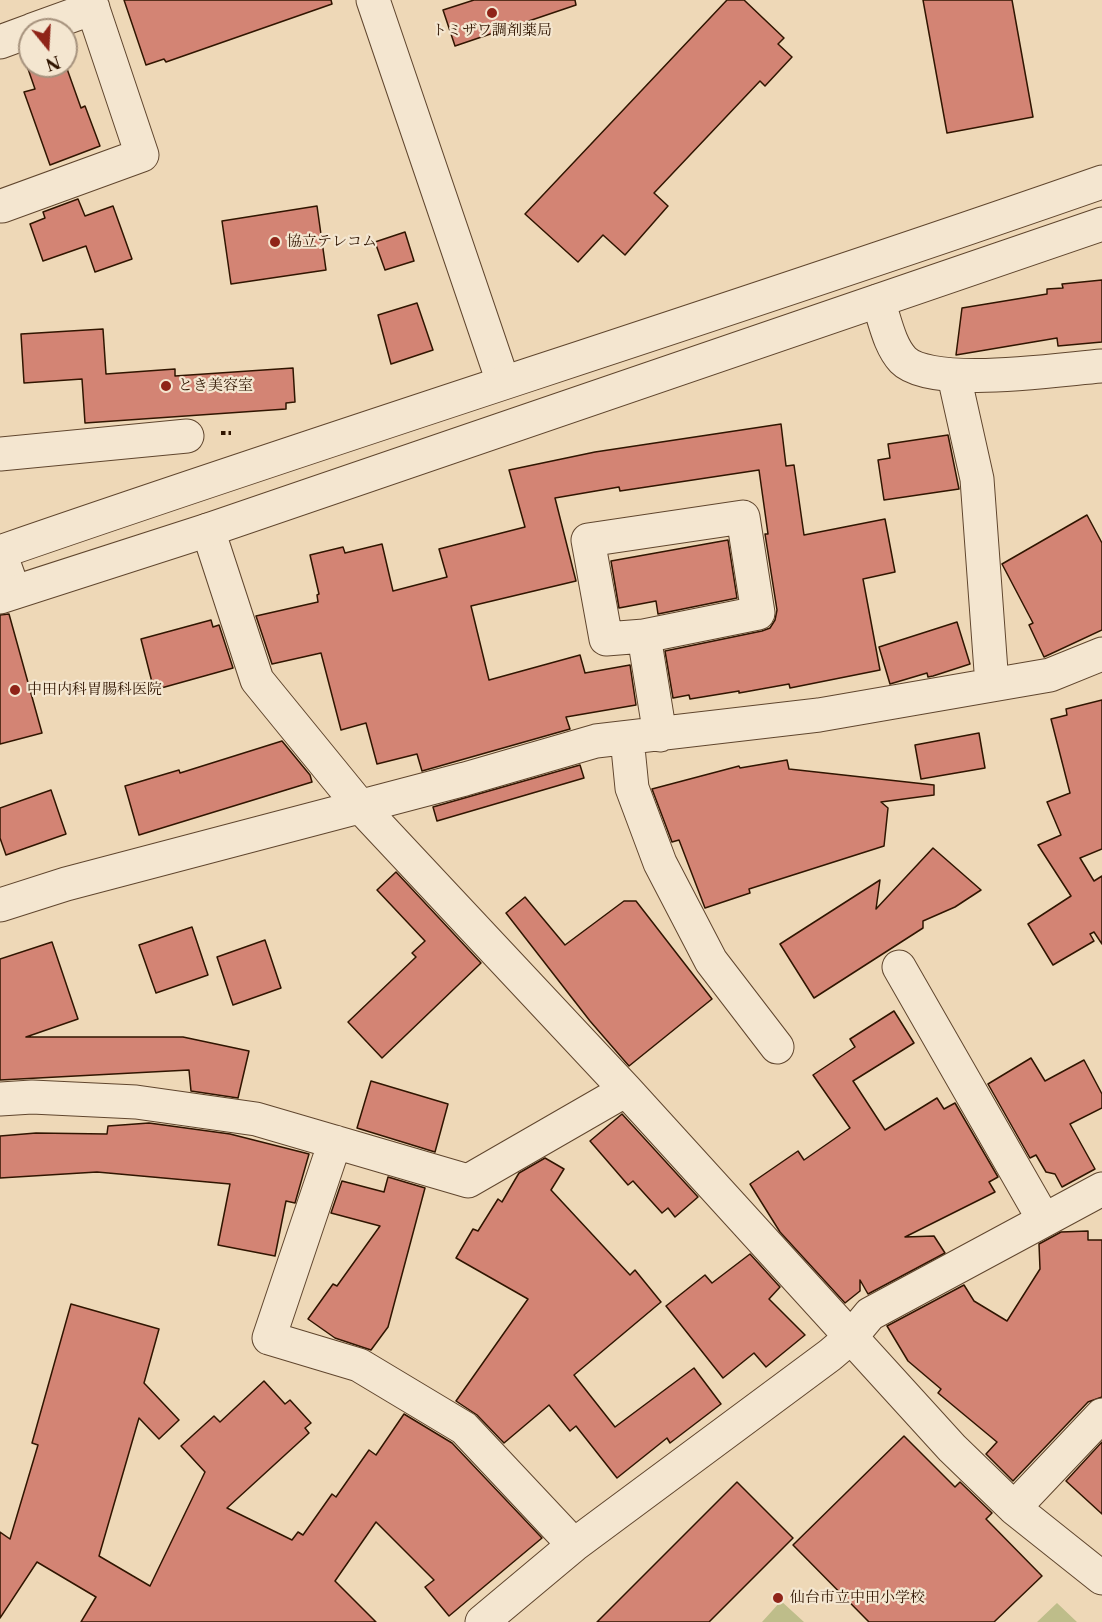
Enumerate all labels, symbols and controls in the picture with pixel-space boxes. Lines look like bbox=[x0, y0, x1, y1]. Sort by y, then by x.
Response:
marker: トミザワ調剤薬局 bbox=[485, 6, 499, 20]
north arrow bbox=[18, 18, 78, 78]
place label: トミザワ調剤薬局 bbox=[432, 22, 552, 40]
text: N bbox=[43, 52, 63, 75]
place label: 協立テレコム bbox=[287, 233, 377, 251]
marker: 協立テレコム bbox=[268, 235, 282, 249]
place label: とき美容室 bbox=[178, 377, 253, 395]
marker: とき美容室 bbox=[159, 379, 173, 393]
place label: 中田内科胃腸科医院 bbox=[27, 681, 162, 699]
marker: 中田内科胃腸科医院 bbox=[8, 683, 22, 697]
place label: 仙台市立中田小学校 bbox=[790, 1589, 925, 1607]
marker: 仙台市立中田小学校 bbox=[771, 1591, 785, 1605]

